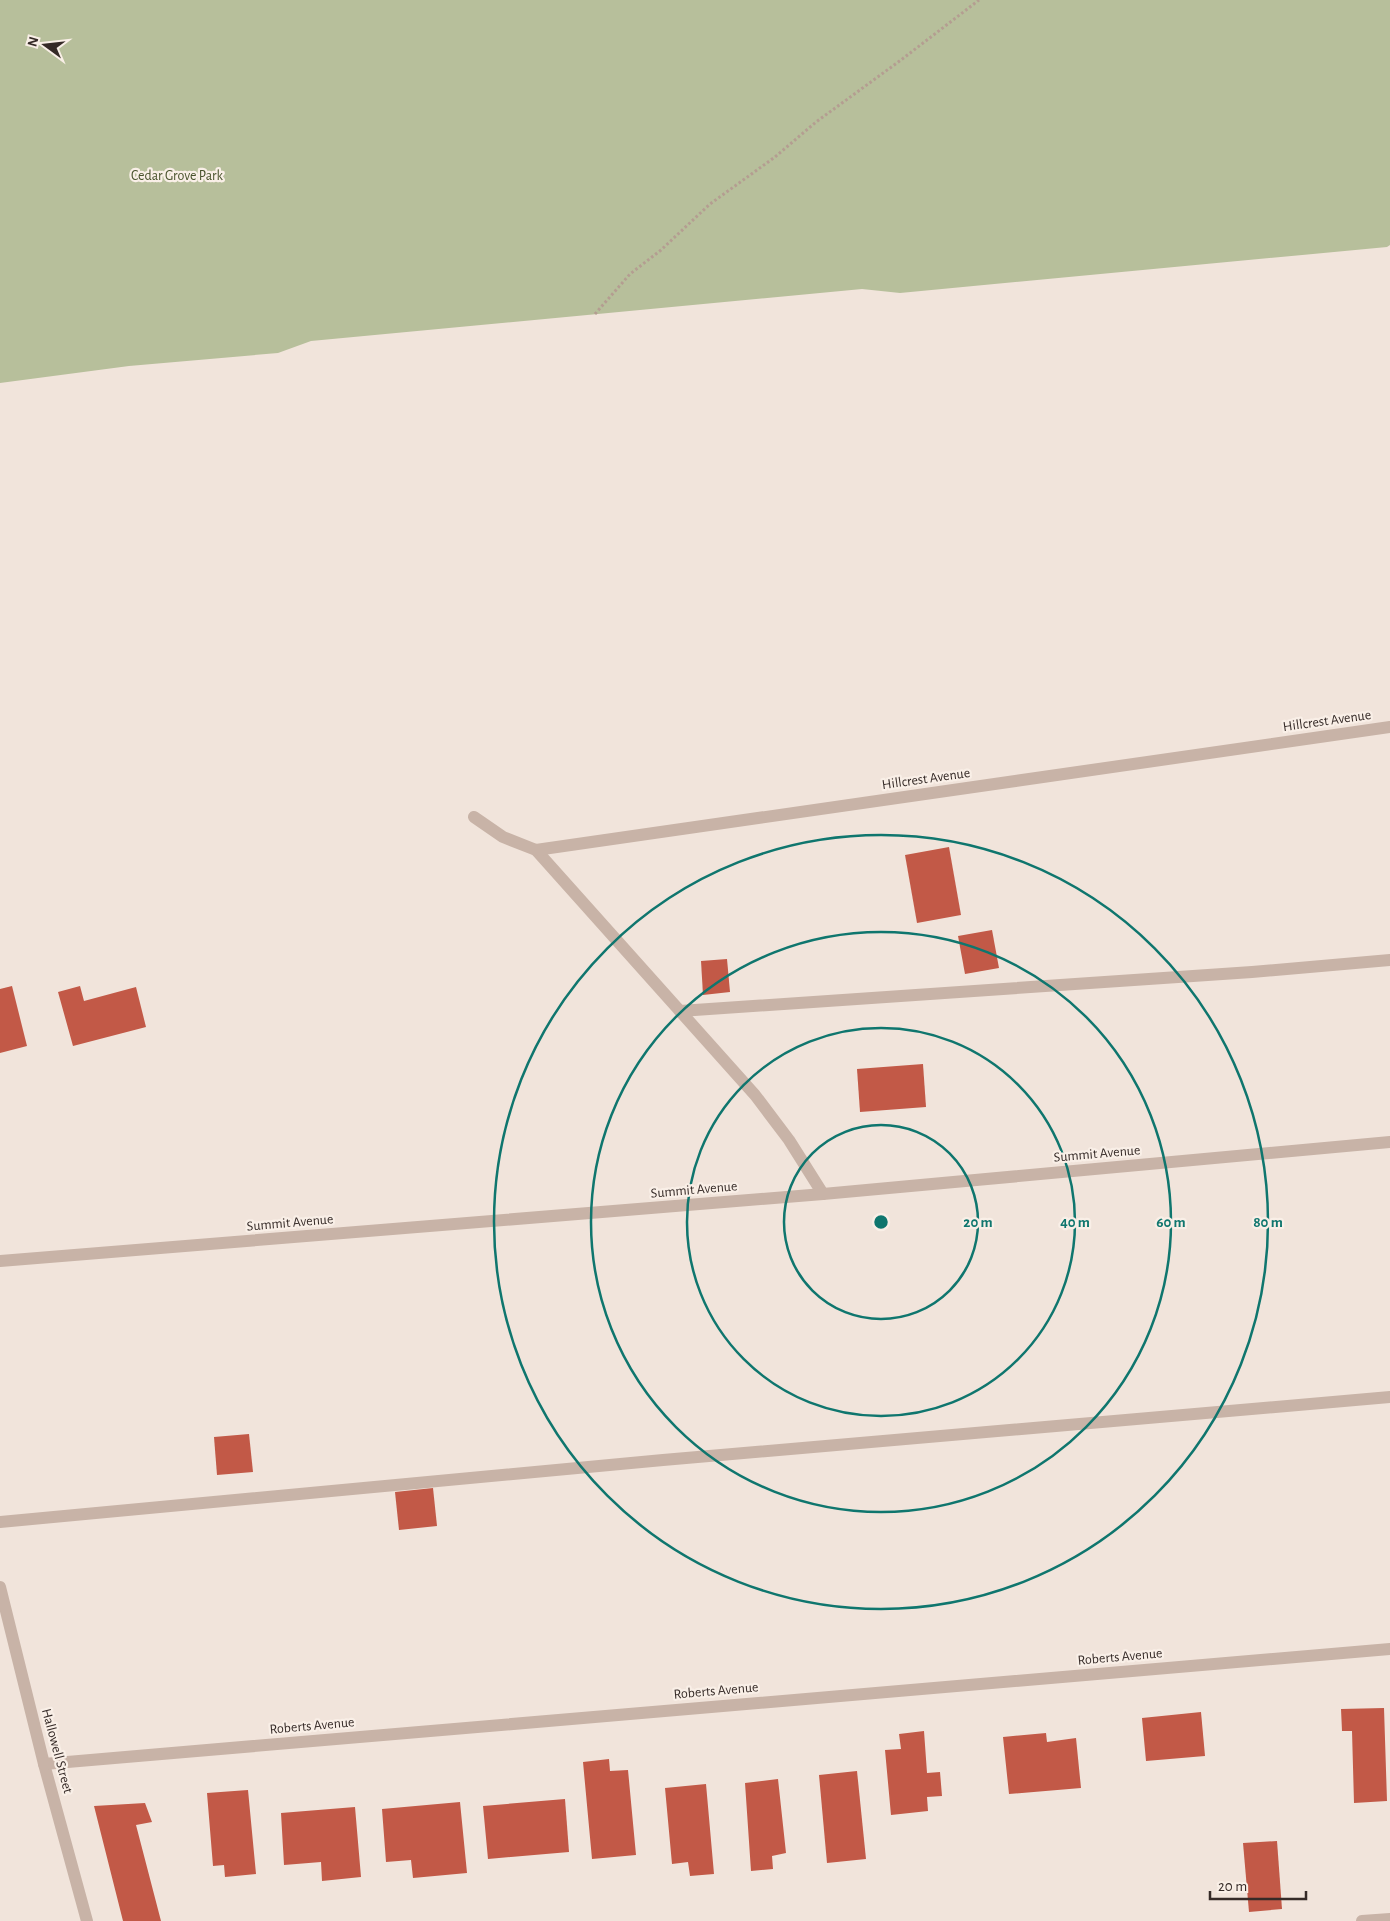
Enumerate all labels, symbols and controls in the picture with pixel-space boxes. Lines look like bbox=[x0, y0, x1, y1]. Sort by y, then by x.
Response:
north arrow bbox=[20, 20, 70, 70]
text: N bbox=[25, 35, 41, 48]
park label: Cedar Grove Park bbox=[131, 169, 224, 183]
street label: Hillcrest Avenue bbox=[1282, 708, 1372, 734]
street label: Hillcrest Avenue bbox=[881, 766, 971, 792]
street label: Summit Avenue bbox=[1053, 1143, 1141, 1165]
street label: Summit Avenue bbox=[650, 1179, 738, 1201]
street label: Summit Avenue bbox=[246, 1212, 334, 1234]
centre of rings bbox=[872, 1213, 890, 1231]
text: 20 m bbox=[963, 1215, 993, 1230]
text: 40 m bbox=[1060, 1215, 1090, 1230]
text: 60 m bbox=[1156, 1215, 1186, 1230]
text: 80 m bbox=[1253, 1215, 1283, 1230]
street label: Roberts Avenue bbox=[1077, 1646, 1163, 1668]
street label: Roberts Avenue bbox=[673, 1680, 759, 1702]
street label: Hallowell Street bbox=[39, 1707, 75, 1795]
street label: Roberts Avenue bbox=[269, 1715, 355, 1737]
scale bar bbox=[1210, 1868, 1306, 1900]
text: 20 m bbox=[1218, 1879, 1247, 1894]

